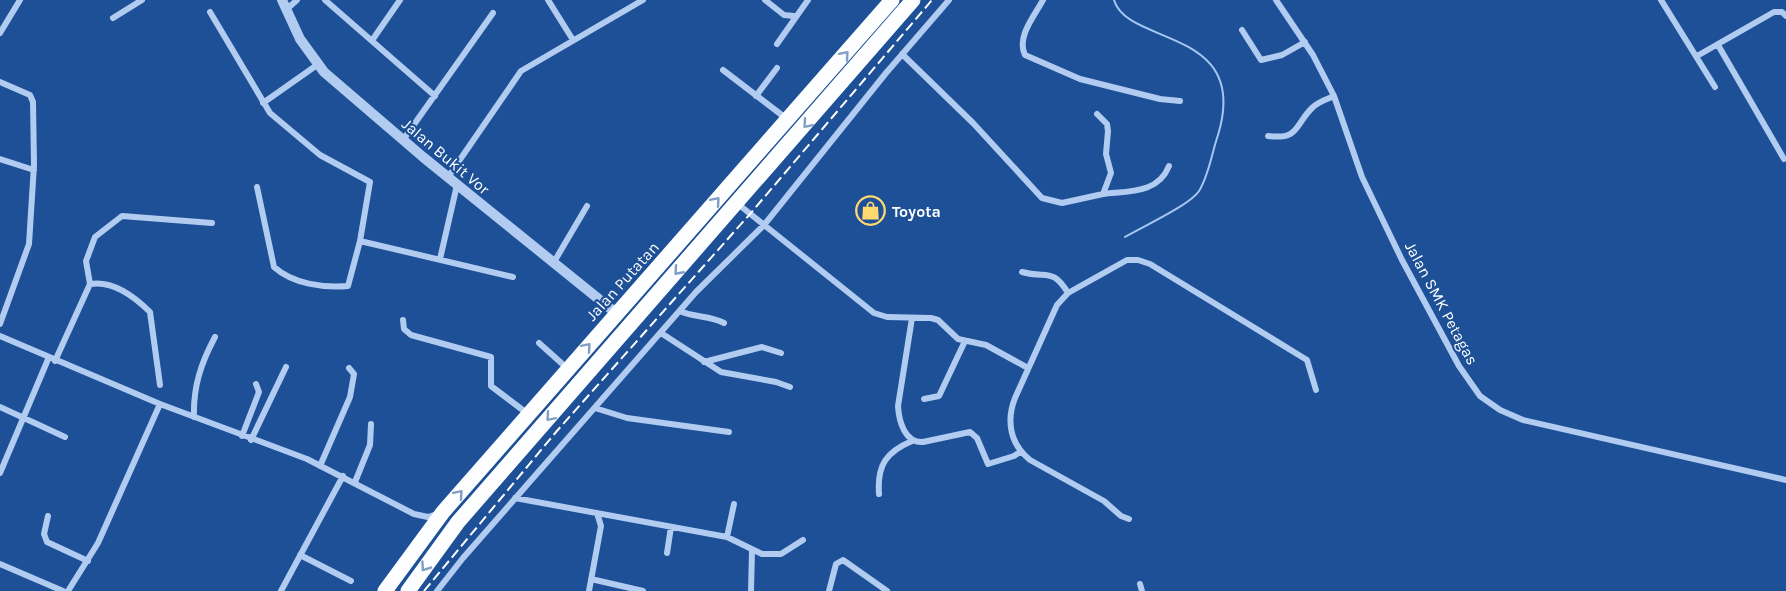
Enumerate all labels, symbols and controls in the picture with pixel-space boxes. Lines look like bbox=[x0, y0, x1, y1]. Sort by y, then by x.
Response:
one-way arrow bbox=[837, 51, 848, 62]
street label: Jalan Bukit Vor bbox=[398, 114, 493, 199]
one-way arrow bbox=[803, 117, 814, 128]
shop icon: Toyota bbox=[855, 195, 887, 227]
one-way arrow bbox=[709, 198, 720, 208]
place label: Toyota bbox=[892, 202, 941, 221]
street label: Jalan Putatan bbox=[582, 238, 663, 325]
street label: Jalan SMK Petagas bbox=[1401, 238, 1482, 368]
one-way arrow bbox=[674, 264, 685, 275]
one-way arrow bbox=[580, 343, 591, 354]
one-way arrow bbox=[546, 410, 557, 421]
one-way arrow bbox=[452, 490, 463, 501]
one-way arrow bbox=[421, 560, 432, 571]

